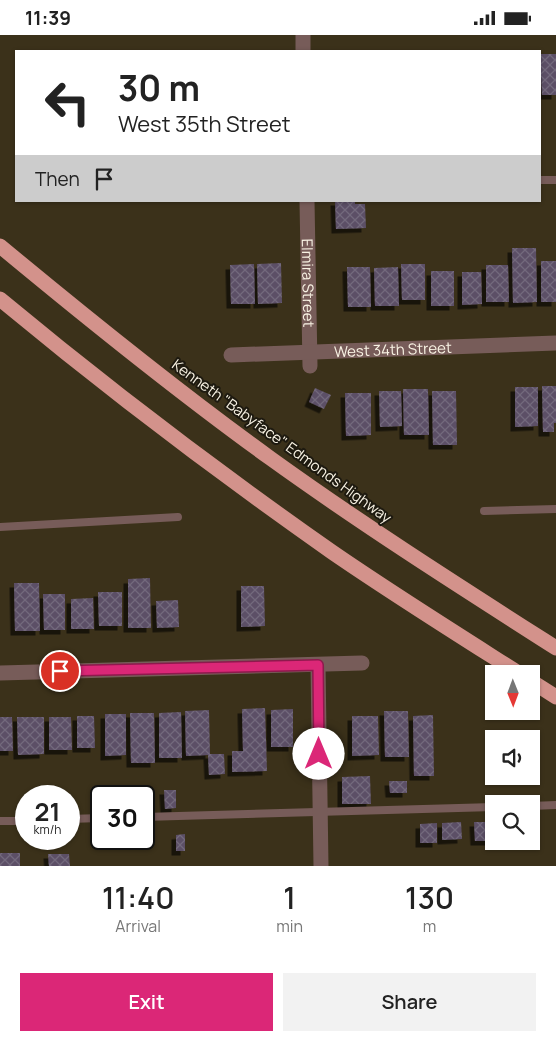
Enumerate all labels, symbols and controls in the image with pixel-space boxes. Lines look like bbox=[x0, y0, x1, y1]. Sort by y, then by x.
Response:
text: 11:39 bbox=[25, 5, 71, 31]
text: 30 m bbox=[118, 64, 200, 112]
icon: left bbox=[35, 70, 100, 135]
text: West 35th Street bbox=[118, 109, 291, 139]
icon: arrive bbox=[90, 165, 118, 193]
text: Then bbox=[35, 166, 80, 192]
street label: Elmira Street bbox=[297, 238, 320, 328]
street label: West 34th Street bbox=[334, 336, 452, 362]
street label: Kenneth "Babyface" Edmonds Highway bbox=[168, 354, 396, 528]
pin bbox=[39, 650, 81, 692]
icon: arrive bbox=[46, 657, 74, 685]
north arrow bbox=[485, 665, 540, 720]
map controls bbox=[485, 665, 540, 850]
position arrow bbox=[292, 727, 344, 779]
button: sound bbox=[485, 730, 540, 785]
speed limit sign: 30 bbox=[90, 785, 155, 850]
text: 21 bbox=[35, 794, 60, 829]
button: search bbox=[485, 795, 540, 850]
text: km/h bbox=[34, 821, 61, 838]
text: 11:40 bbox=[102, 877, 174, 918]
text: 1 bbox=[283, 877, 296, 918]
text: 130 bbox=[405, 877, 454, 918]
text: Arrival bbox=[115, 915, 161, 937]
text: min bbox=[276, 915, 303, 937]
text: m bbox=[423, 915, 436, 937]
button: Exit bbox=[20, 973, 273, 1031]
button: Share bbox=[283, 973, 536, 1031]

